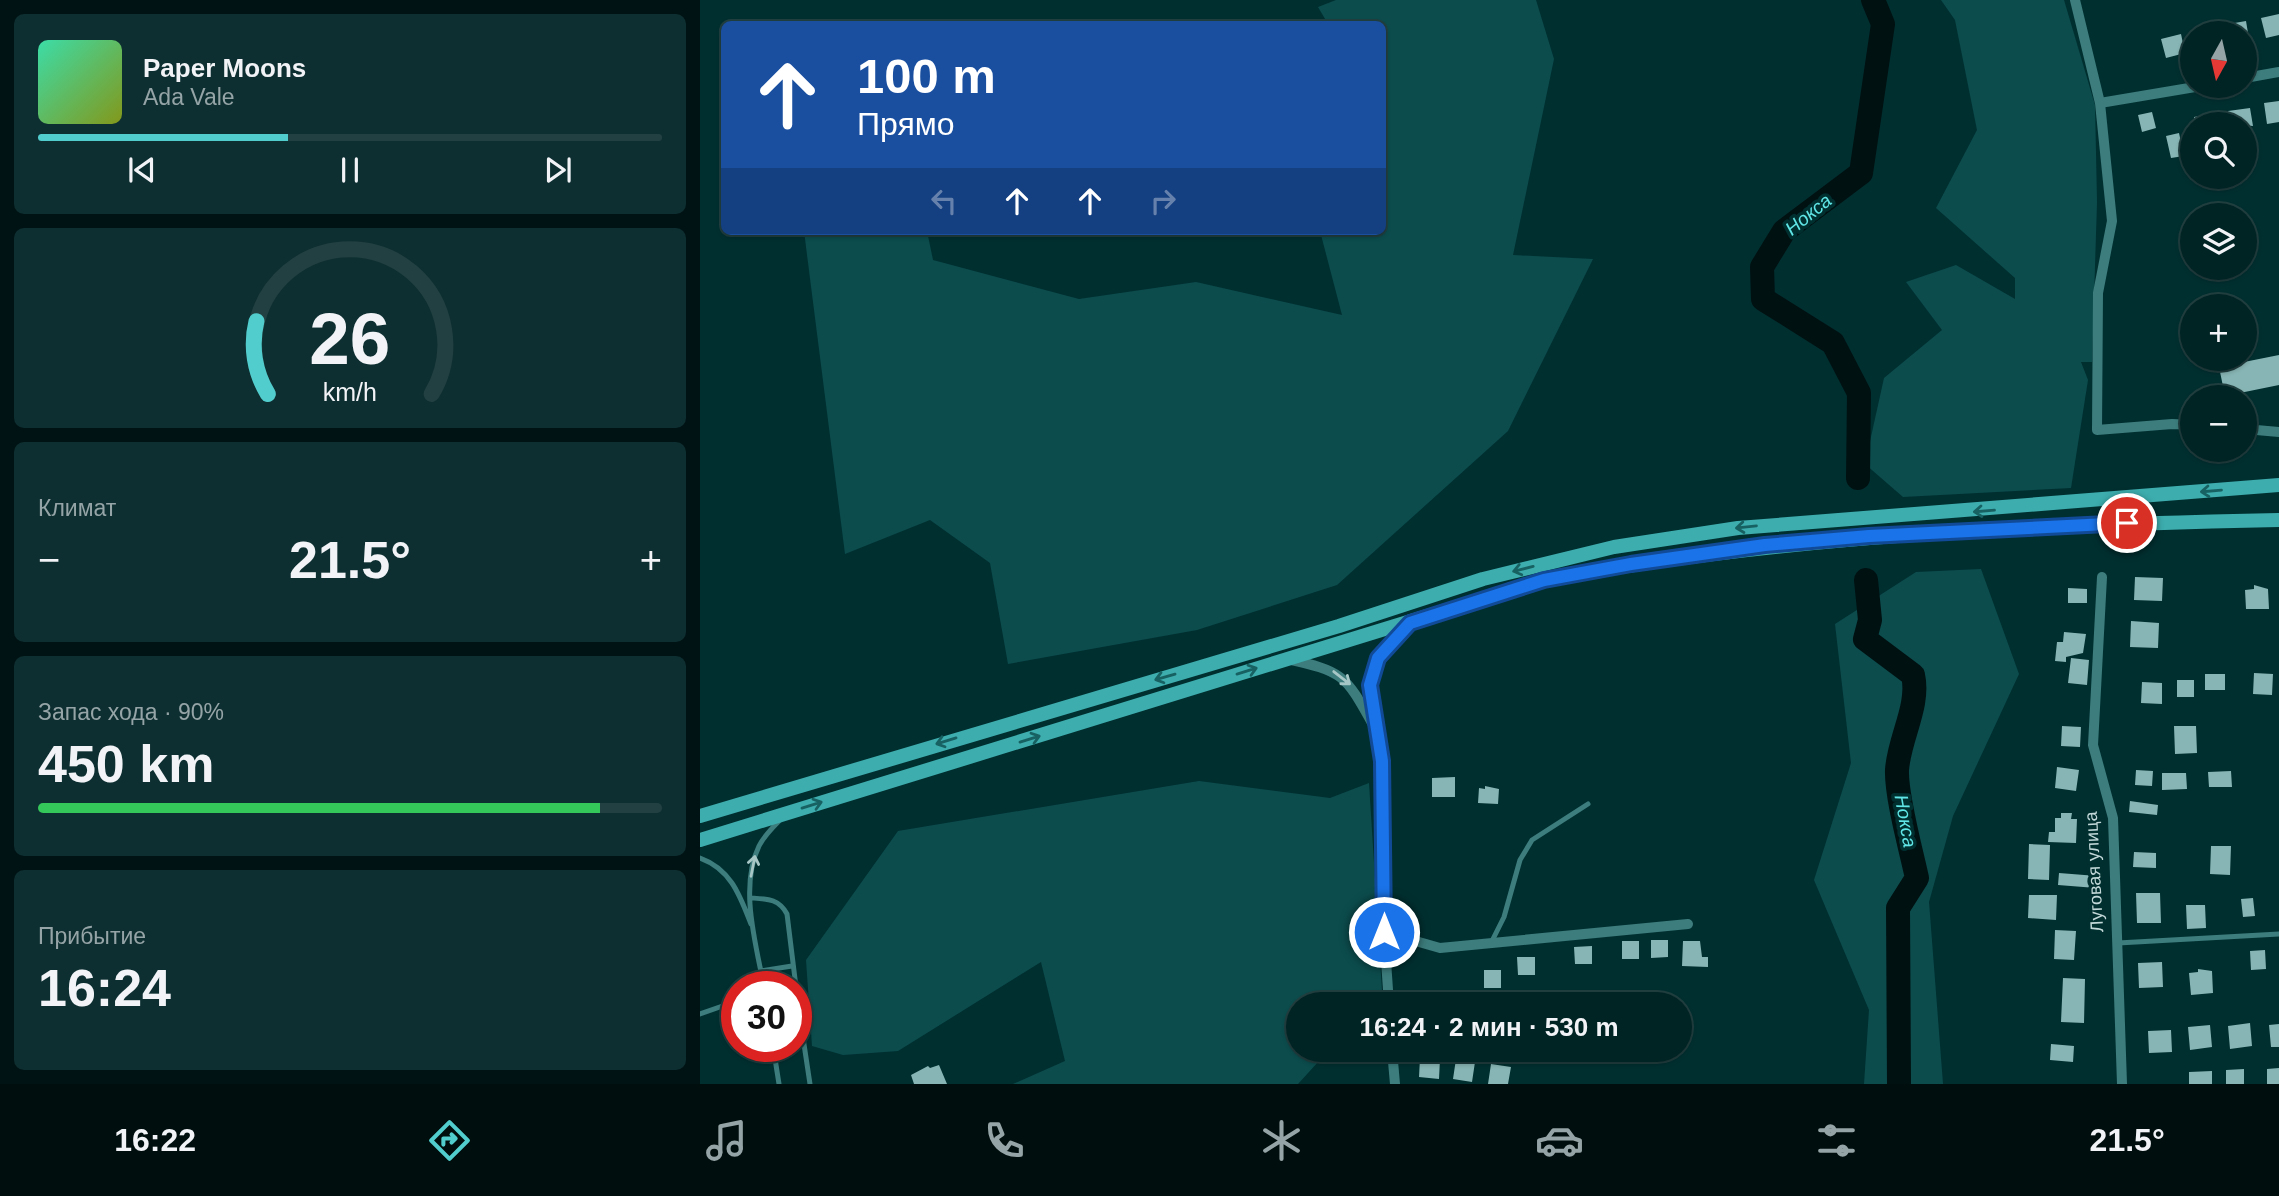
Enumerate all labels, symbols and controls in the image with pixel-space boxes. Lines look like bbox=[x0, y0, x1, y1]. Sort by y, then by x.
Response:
north arrow bbox=[2180, 21, 2258, 98]
map controls bbox=[2180, 21, 2257, 462]
icon: ahead bbox=[742, 49, 833, 140]
text: 100 m bbox=[857, 49, 996, 103]
text: Paper Moons bbox=[143, 53, 306, 83]
text: Ada Vale bbox=[143, 84, 235, 110]
text: Прямо bbox=[857, 106, 955, 142]
button: search bbox=[2180, 112, 2257, 189]
icon: previous bbox=[123, 151, 161, 189]
icon: pause bbox=[331, 151, 369, 189]
icon: next bbox=[539, 151, 577, 189]
icon: left bbox=[925, 182, 963, 220]
icon: ahead bbox=[998, 182, 1036, 220]
icon: ahead bbox=[1071, 182, 1109, 220]
icon: right bbox=[1144, 182, 1182, 220]
water label: Нокса bbox=[1781, 190, 1836, 239]
button: layers bbox=[2180, 203, 2257, 280]
button: + bbox=[2180, 294, 2257, 371]
text: 26 bbox=[310, 298, 390, 379]
text: km/h bbox=[323, 378, 377, 406]
button: − bbox=[2180, 385, 2257, 462]
one-way arrow bbox=[2200, 485, 2223, 498]
pin bbox=[2097, 493, 2157, 553]
text: Климат bbox=[38, 495, 116, 521]
icon: arrive bbox=[2108, 504, 2146, 542]
one-way arrow bbox=[1974, 505, 1996, 518]
one-way arrow bbox=[1736, 521, 1758, 534]
text: 21.5° bbox=[289, 531, 411, 589]
text: − bbox=[38, 539, 60, 581]
text: + bbox=[640, 539, 662, 581]
one-way arrow bbox=[1512, 563, 1535, 576]
one-way arrow bbox=[1235, 663, 1257, 676]
one-way arrow bbox=[1154, 671, 1176, 684]
one-way arrow bbox=[1332, 671, 1350, 686]
text: Запас хода · 90% bbox=[38, 699, 224, 725]
one-way arrow bbox=[1018, 731, 1040, 744]
text: 450 km bbox=[38, 735, 214, 793]
one-way arrow bbox=[936, 736, 958, 749]
water label: Нокса bbox=[1891, 793, 1920, 849]
one-way arrow bbox=[801, 798, 823, 811]
street label: Луговая улица bbox=[2081, 810, 2107, 933]
one-way arrow bbox=[747, 855, 761, 878]
position arrow bbox=[1347, 895, 1421, 969]
text: Прибытие bbox=[38, 923, 146, 949]
text: 16:24 bbox=[38, 959, 171, 1017]
speed limit sign: 30 bbox=[721, 971, 812, 1062]
text: 16:24 · 2 мин · 530 m bbox=[1359, 1012, 1619, 1042]
icon: directions bbox=[425, 1116, 474, 1165]
icon: music bbox=[702, 1116, 751, 1165]
icon: phone bbox=[980, 1116, 1029, 1165]
icon: climate bbox=[1257, 1116, 1306, 1165]
icon: car bbox=[1535, 1116, 1584, 1165]
icon: filters bbox=[1812, 1116, 1861, 1165]
text: 16:22 bbox=[114, 1122, 196, 1158]
text: 21.5° bbox=[2090, 1122, 2165, 1158]

